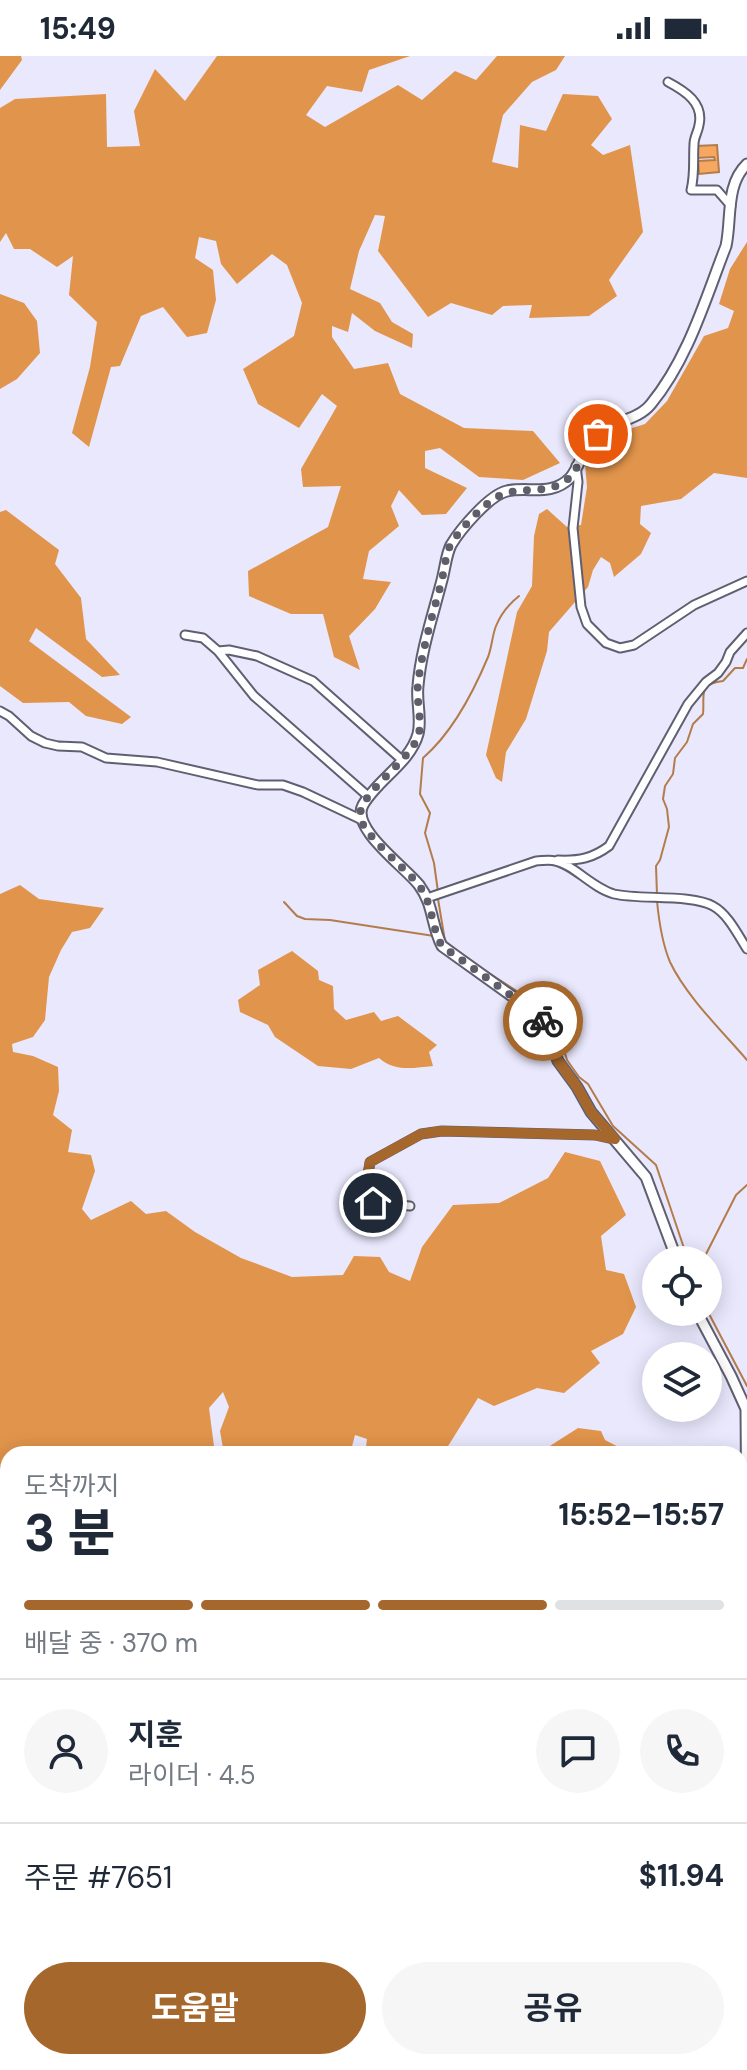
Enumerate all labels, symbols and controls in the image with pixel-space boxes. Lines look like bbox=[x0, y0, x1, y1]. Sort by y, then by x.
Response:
text: 15:49 bbox=[40, 9, 116, 48]
pin bbox=[564, 400, 632, 468]
icon: bag bbox=[576, 412, 620, 456]
courier bbox=[503, 981, 583, 1061]
icon: bike bbox=[521, 999, 565, 1043]
pin bbox=[339, 1169, 407, 1237]
icon: home bbox=[351, 1181, 395, 1225]
map controls bbox=[642, 1246, 722, 1422]
button: locate bbox=[642, 1246, 722, 1326]
button: layers bbox=[642, 1342, 722, 1422]
text: 도착까지 bbox=[24, 1469, 120, 1503]
text: 15:52–15:57 bbox=[558, 1495, 724, 1534]
text: 3 분 bbox=[24, 1499, 115, 1567]
text: 배달 중 · 370 m bbox=[24, 1626, 198, 1660]
button: person bbox=[24, 1709, 108, 1793]
button: chat bbox=[536, 1709, 620, 1793]
button: phone bbox=[640, 1709, 724, 1793]
text: 지훈 bbox=[128, 1715, 183, 1754]
text: 라이더 · 4.5 bbox=[128, 1758, 256, 1792]
text: $11.94 bbox=[639, 1856, 724, 1895]
text: 주문 #7651 bbox=[24, 1858, 172, 1897]
button: 도움말 bbox=[24, 1962, 366, 2054]
button: 공유 bbox=[382, 1962, 724, 2054]

